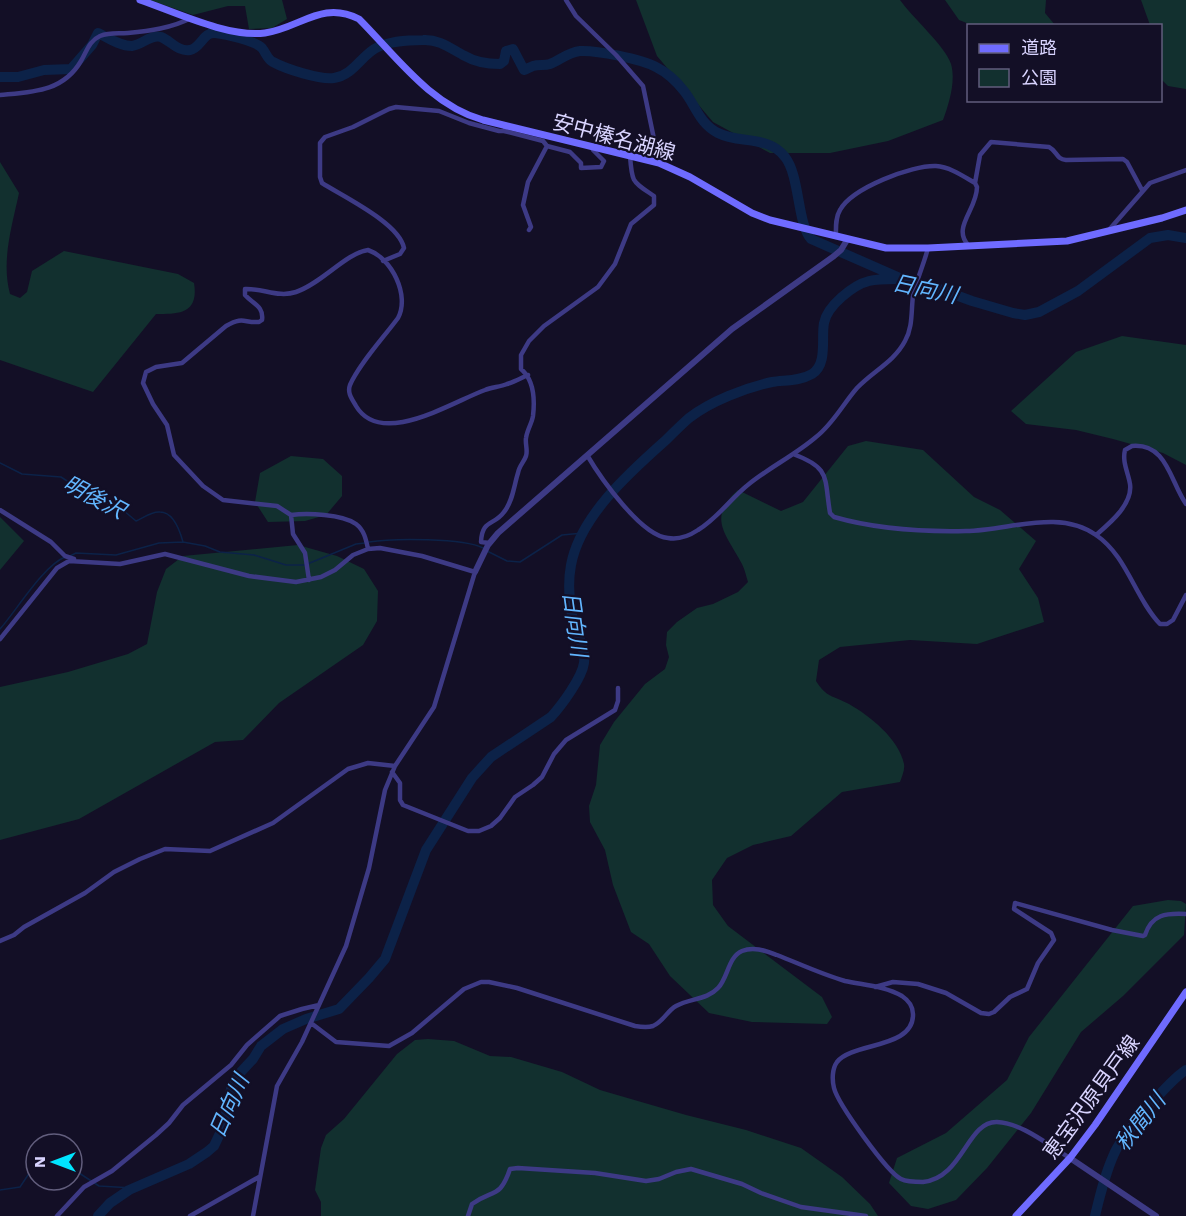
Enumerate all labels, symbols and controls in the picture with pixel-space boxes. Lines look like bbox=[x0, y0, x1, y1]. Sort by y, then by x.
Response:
legend bbox=[967, 24, 1162, 102]
text: 道路 bbox=[1021, 37, 1057, 58]
text: 公園 bbox=[1021, 67, 1057, 88]
street label: 安中榛名湖線 bbox=[550, 109, 678, 165]
water label: 日向川 bbox=[890, 270, 962, 309]
water label: 明後沢 bbox=[59, 470, 132, 525]
water label: 日向川 bbox=[558, 590, 592, 660]
street label: 恵宝沢原貝戸線 bbox=[1038, 1030, 1144, 1164]
water label: 日向川 bbox=[204, 1069, 255, 1141]
water label: 秋間川 bbox=[1110, 1087, 1171, 1156]
north arrow bbox=[24, 1132, 84, 1192]
text: N bbox=[30, 1156, 49, 1168]

